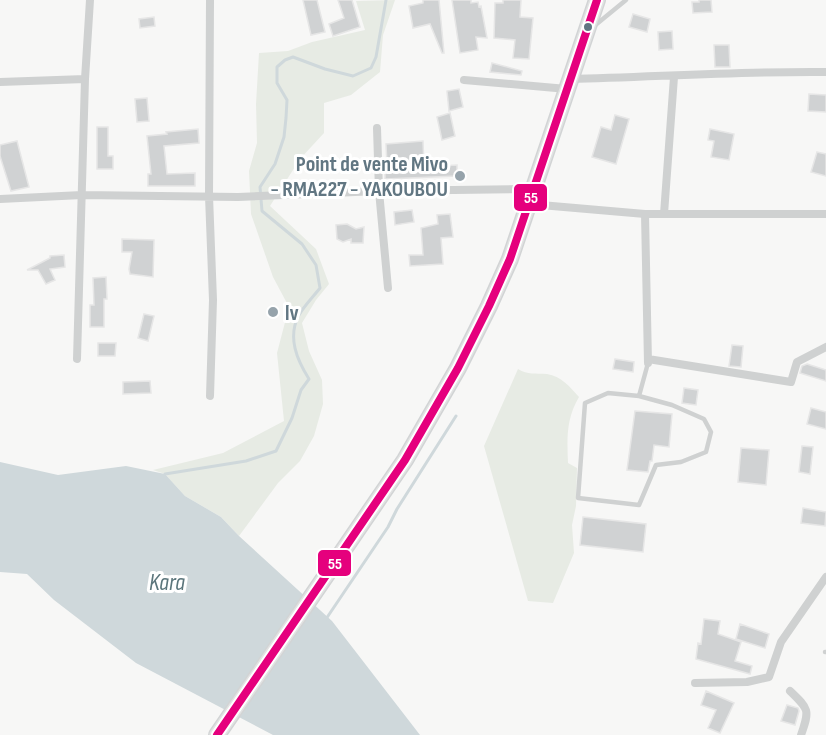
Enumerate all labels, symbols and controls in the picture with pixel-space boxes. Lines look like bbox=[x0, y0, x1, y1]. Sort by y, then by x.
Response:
unlabelled marker bbox=[582, 21, 594, 33]
place label: Point de vente Mivo - RMA227 - YAKOUBOU bbox=[270, 151, 448, 203]
marker: Point de vente Mivo - RMA227 - YAKOUBOU bbox=[453, 169, 467, 183]
line badge: 55 bbox=[513, 183, 548, 212]
text: 55 bbox=[524, 189, 538, 208]
place label: lv bbox=[285, 300, 299, 327]
marker: lv bbox=[266, 305, 280, 319]
line badge: 55 bbox=[317, 549, 352, 577]
text: 55 bbox=[328, 555, 342, 574]
water label: Kara bbox=[149, 568, 185, 597]

